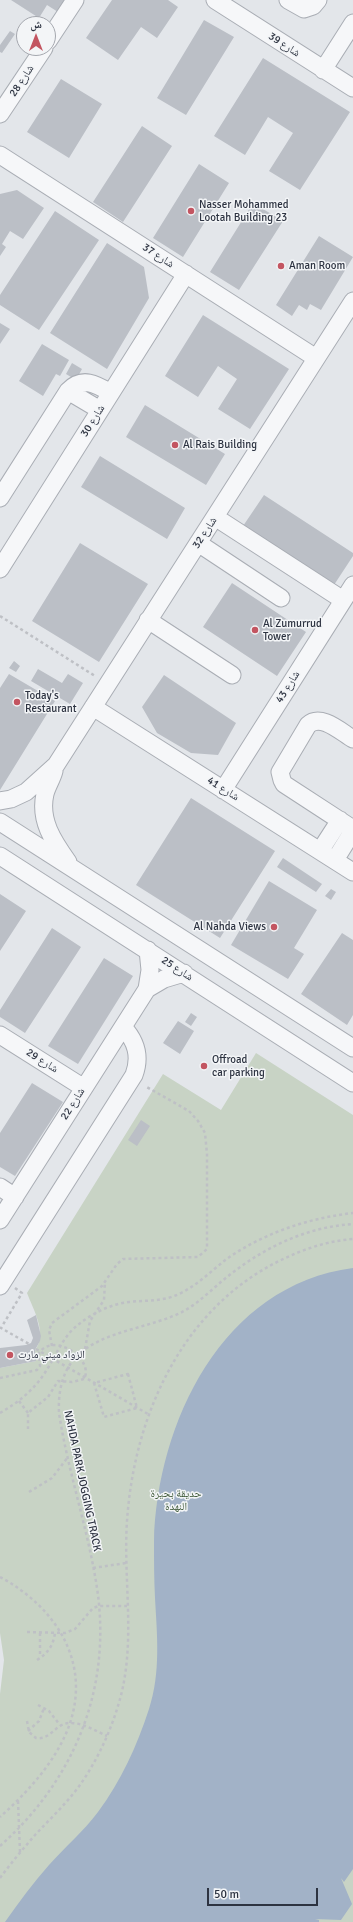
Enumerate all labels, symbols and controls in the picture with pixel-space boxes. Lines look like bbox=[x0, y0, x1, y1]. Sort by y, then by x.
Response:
north arrow bbox=[16, 16, 56, 56]
text: ش bbox=[30, 18, 42, 31]
street label: شارع 39 bbox=[266, 30, 302, 60]
street label: شارع 28 bbox=[7, 63, 37, 99]
place label: Nasser Mohammed Lootah Building 23 bbox=[199, 198, 289, 224]
marker: Nasser Mohammed Lootah Building 23 bbox=[186, 206, 196, 216]
street label: شارع 37 bbox=[140, 241, 176, 271]
place label: Aman Room bbox=[289, 259, 345, 273]
marker: Aman Room bbox=[276, 261, 286, 271]
street label: شارع 30 bbox=[78, 403, 108, 439]
place label: Al Rais Building bbox=[183, 438, 257, 452]
marker: Al Rais Building bbox=[170, 440, 180, 450]
street label: شارع 32 bbox=[190, 515, 220, 551]
place label: Al Zumurrud Tower bbox=[263, 617, 322, 643]
marker: Al Zumurrud Tower bbox=[250, 625, 260, 635]
street label: شارع 43 bbox=[273, 669, 303, 705]
place label: Today's Restaurant bbox=[25, 689, 77, 715]
marker: Today's Restaurant bbox=[12, 697, 22, 707]
street label: شارع 41 bbox=[205, 774, 241, 804]
place label: Al Nahda Views bbox=[193, 920, 266, 934]
marker: Al Nahda Views bbox=[269, 922, 279, 932]
street label: شارع 25 bbox=[159, 954, 195, 984]
street label: شارع 29 bbox=[24, 1046, 60, 1076]
place label: Offroad car parking bbox=[212, 1053, 265, 1079]
marker: Offroad car parking bbox=[199, 1061, 209, 1071]
street label: شارع 22 bbox=[58, 1086, 88, 1122]
place label: الزواد ميني مارت bbox=[18, 1348, 85, 1362]
marker: الزواد ميني مارت bbox=[5, 1350, 15, 1360]
street label: NAHDA PARK JOGGING TRACK bbox=[61, 1409, 103, 1553]
park label: حديقة بحيرة النهدة bbox=[151, 1487, 201, 1513]
scale bar bbox=[209, 1880, 320, 1906]
text: 50 m bbox=[214, 1887, 239, 1902]

